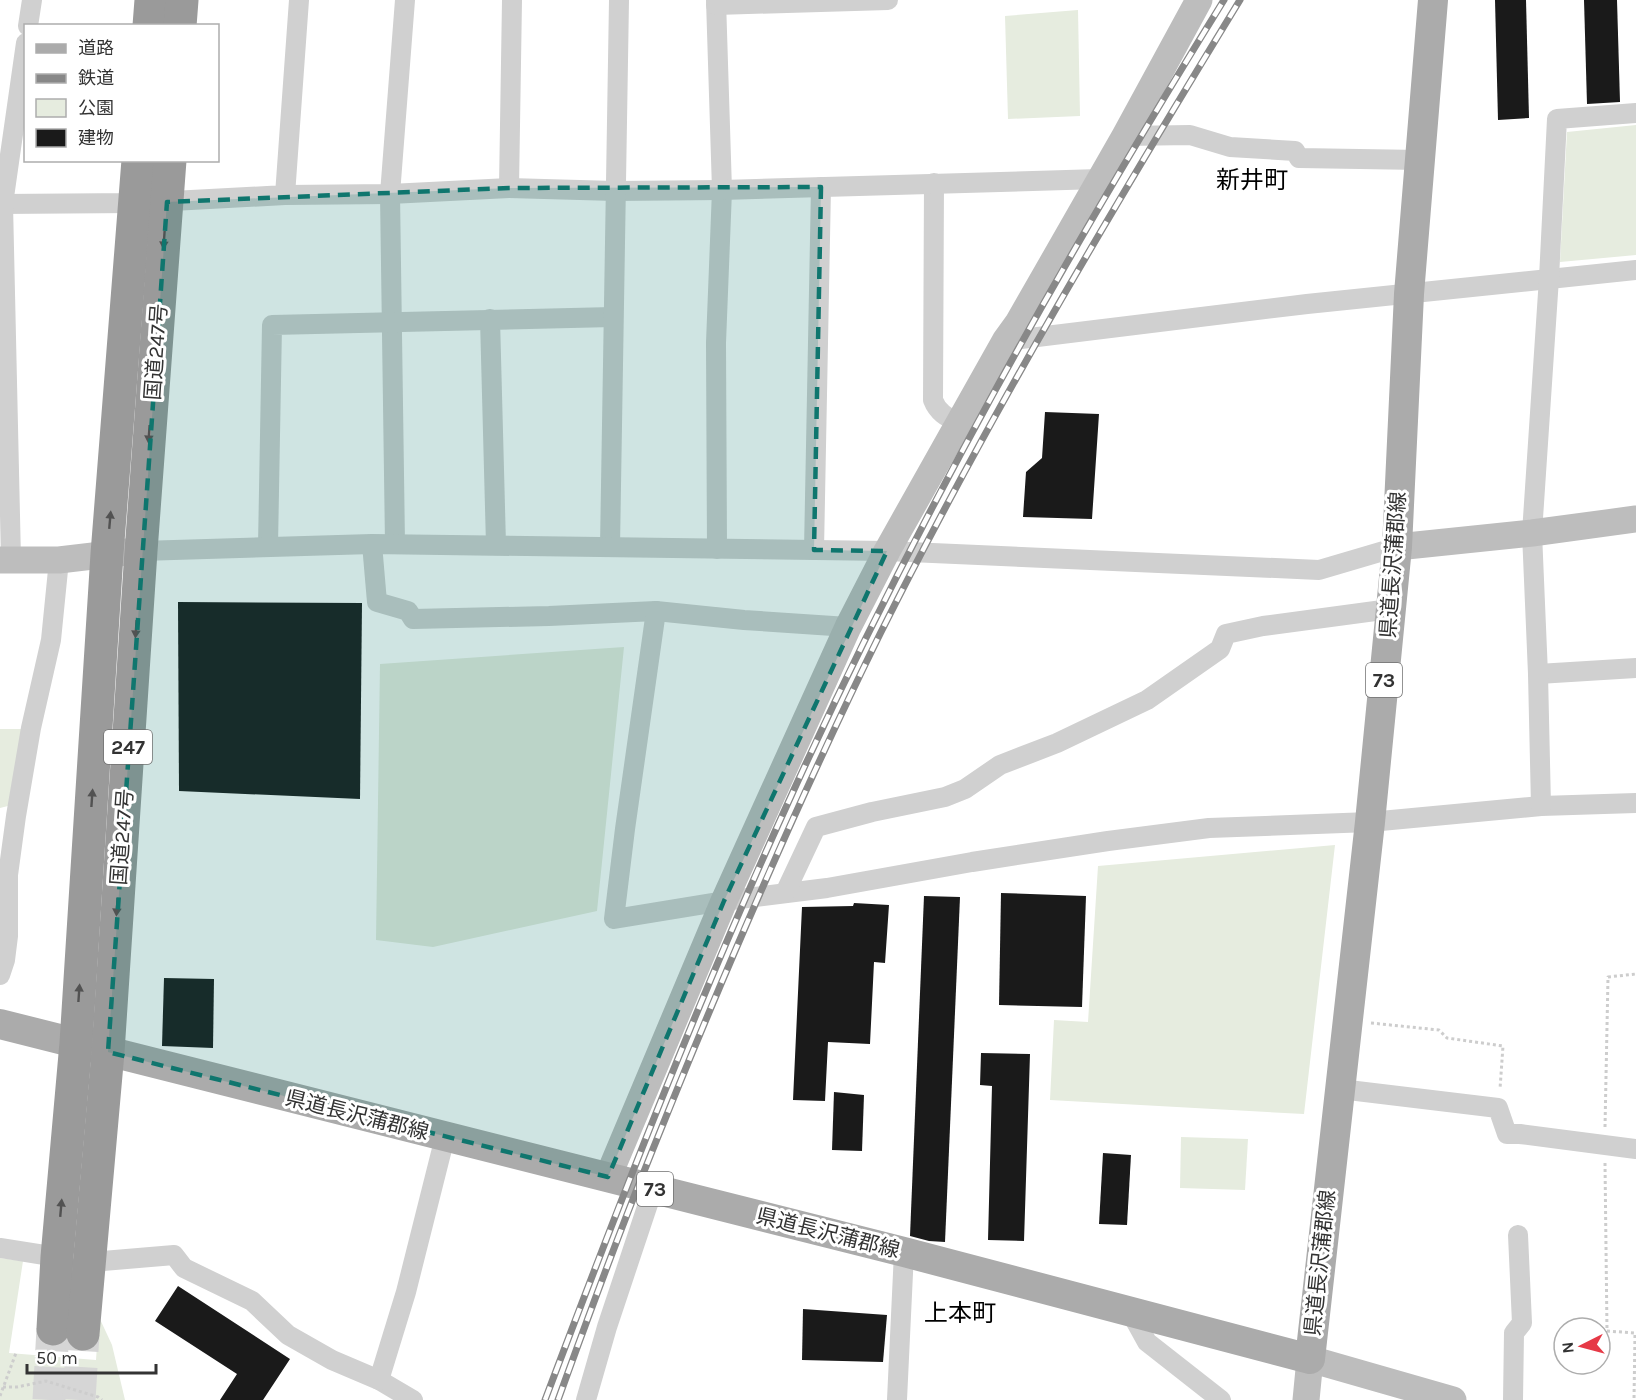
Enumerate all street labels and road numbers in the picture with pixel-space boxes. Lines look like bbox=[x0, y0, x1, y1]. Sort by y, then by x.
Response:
street label: 国道247号 bbox=[141, 303, 171, 401]
street label: 県道長沢蒲郡線 bbox=[1376, 491, 1410, 639]
road number: 73 bbox=[1366, 663, 1402, 697]
road number: 247 bbox=[104, 730, 152, 764]
street label: 国道247号 bbox=[107, 788, 137, 886]
street label: 県道長沢蒲郡線 bbox=[283, 1086, 431, 1144]
road number: 73 bbox=[637, 1172, 673, 1206]
street label: 県道長沢蒲郡線 bbox=[1300, 1189, 1340, 1337]
street label: 県道長沢蒲郡線 bbox=[754, 1204, 902, 1262]

